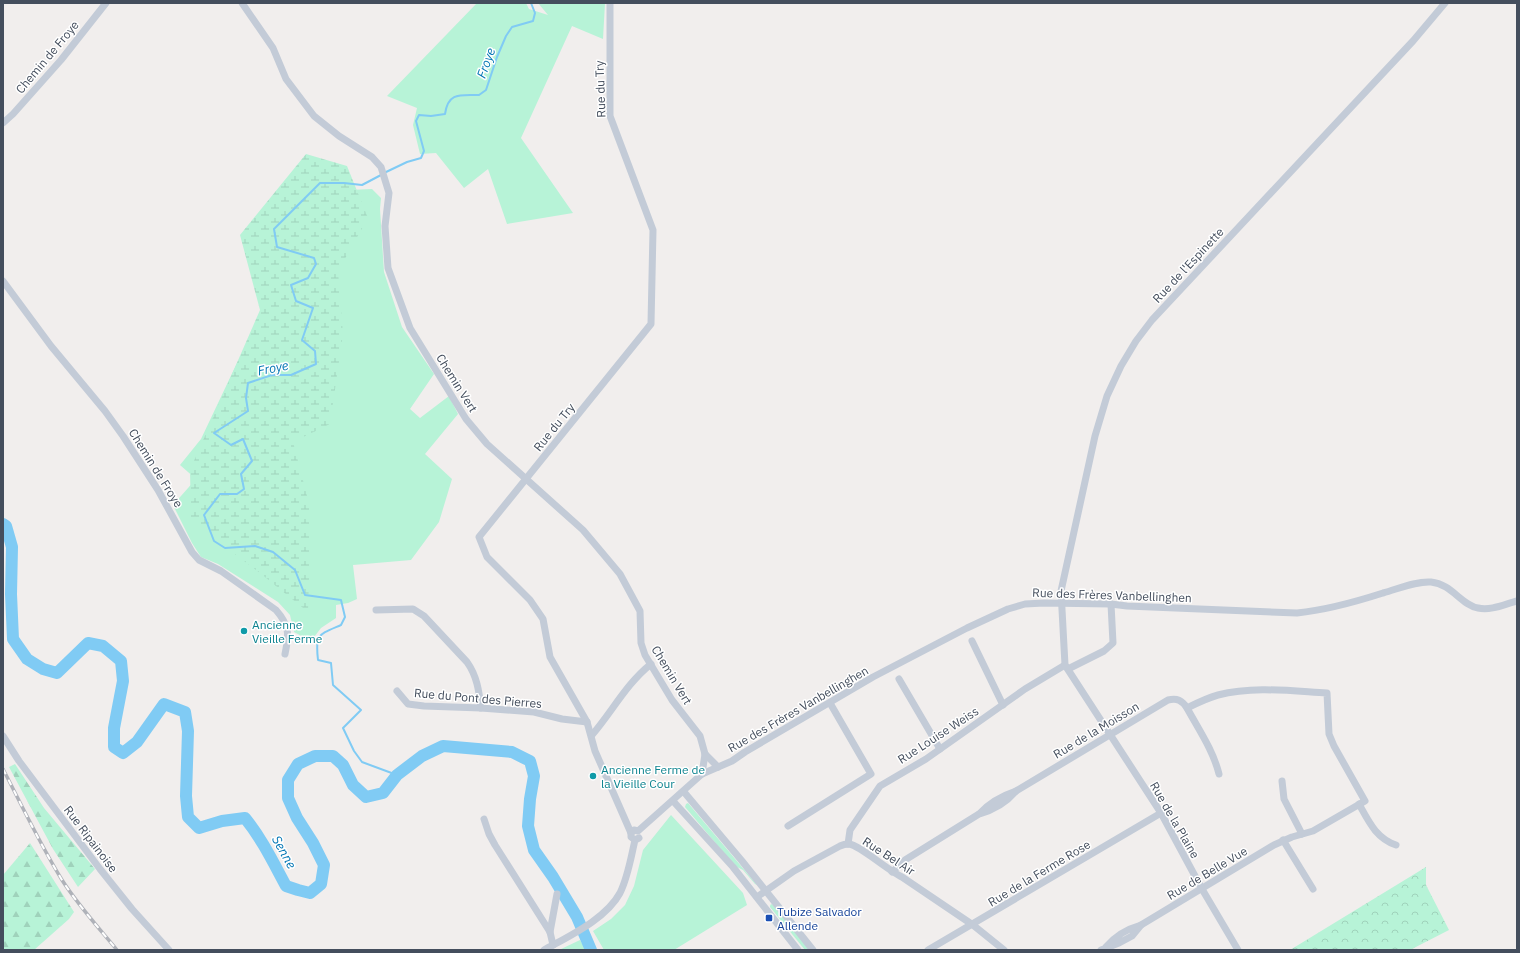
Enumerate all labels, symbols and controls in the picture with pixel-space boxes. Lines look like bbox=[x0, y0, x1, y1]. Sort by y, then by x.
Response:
street label: Chemin de Froye bbox=[12, 17, 82, 96]
water label: Froye bbox=[473, 45, 499, 81]
street label: Rue du Try bbox=[592, 60, 608, 118]
street label: Rue de l'Espinette bbox=[1149, 224, 1227, 306]
street label: Chemin Vert bbox=[433, 351, 481, 415]
water label: Froye bbox=[256, 357, 290, 379]
street label: Rue du Try bbox=[530, 400, 578, 454]
street label: Chemin de Froye bbox=[126, 426, 187, 511]
street label: Rue des Frères Vanbellinghen bbox=[1032, 585, 1192, 605]
place label: Ancienne Vieille Ferme bbox=[252, 617, 323, 646]
marker: Ancienne Vieille Ferme bbox=[239, 626, 249, 636]
street label: Chemin Vert bbox=[649, 643, 695, 707]
street label: Rue des Frères Vanbellinghen bbox=[725, 663, 871, 755]
street label: Rue du Pont des Pierres bbox=[413, 685, 543, 711]
street label: Rue de la Moisson bbox=[1050, 698, 1142, 762]
street label: Rue Louise Weiss bbox=[895, 703, 981, 767]
place label: Ancienne Ferme de la Vieille Cour bbox=[601, 762, 705, 791]
marker: Ancienne Ferme de la Vieille Cour bbox=[588, 771, 598, 781]
street label: Rue de la Plaine bbox=[1147, 779, 1203, 861]
street label: Rue Ripainoise bbox=[61, 803, 121, 876]
water label: Senne bbox=[268, 832, 300, 872]
street label: Rue Bel Air bbox=[860, 833, 919, 879]
street label: Rue de la Ferme Rose bbox=[985, 836, 1093, 909]
street label: Rue de Belle Vue bbox=[1164, 843, 1250, 903]
place label: Tubize Salvador Allende bbox=[777, 904, 862, 933]
marker: Tubize Salvador Allende bbox=[764, 913, 774, 923]

